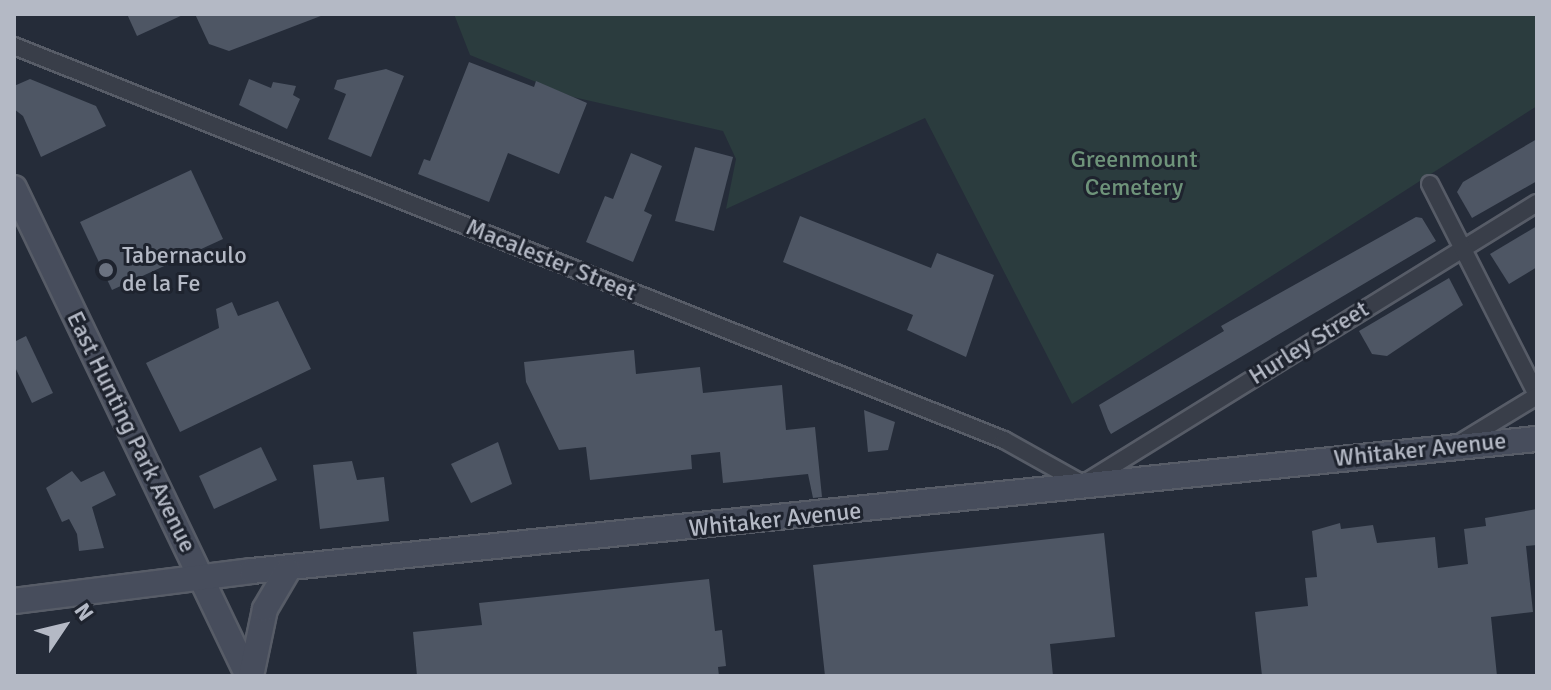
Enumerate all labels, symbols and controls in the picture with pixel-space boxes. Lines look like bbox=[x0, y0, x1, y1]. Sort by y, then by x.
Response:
park label: Greenmount Cemetery bbox=[1070, 146, 1198, 202]
street label: Macalester Street bbox=[462, 213, 640, 307]
place label: Tabernaculo de la Fe bbox=[122, 242, 247, 298]
marker: Tabernaculo de la Fe bbox=[97, 261, 115, 279]
street label: Hurley Street bbox=[1244, 295, 1374, 391]
street label: East Hunting Park Avenue bbox=[60, 307, 202, 557]
street label: Whitaker Avenue bbox=[1332, 427, 1508, 473]
street label: Whitaker Avenue bbox=[687, 497, 863, 543]
north arrow bbox=[24, 586, 104, 666]
text: N bbox=[69, 598, 100, 626]

